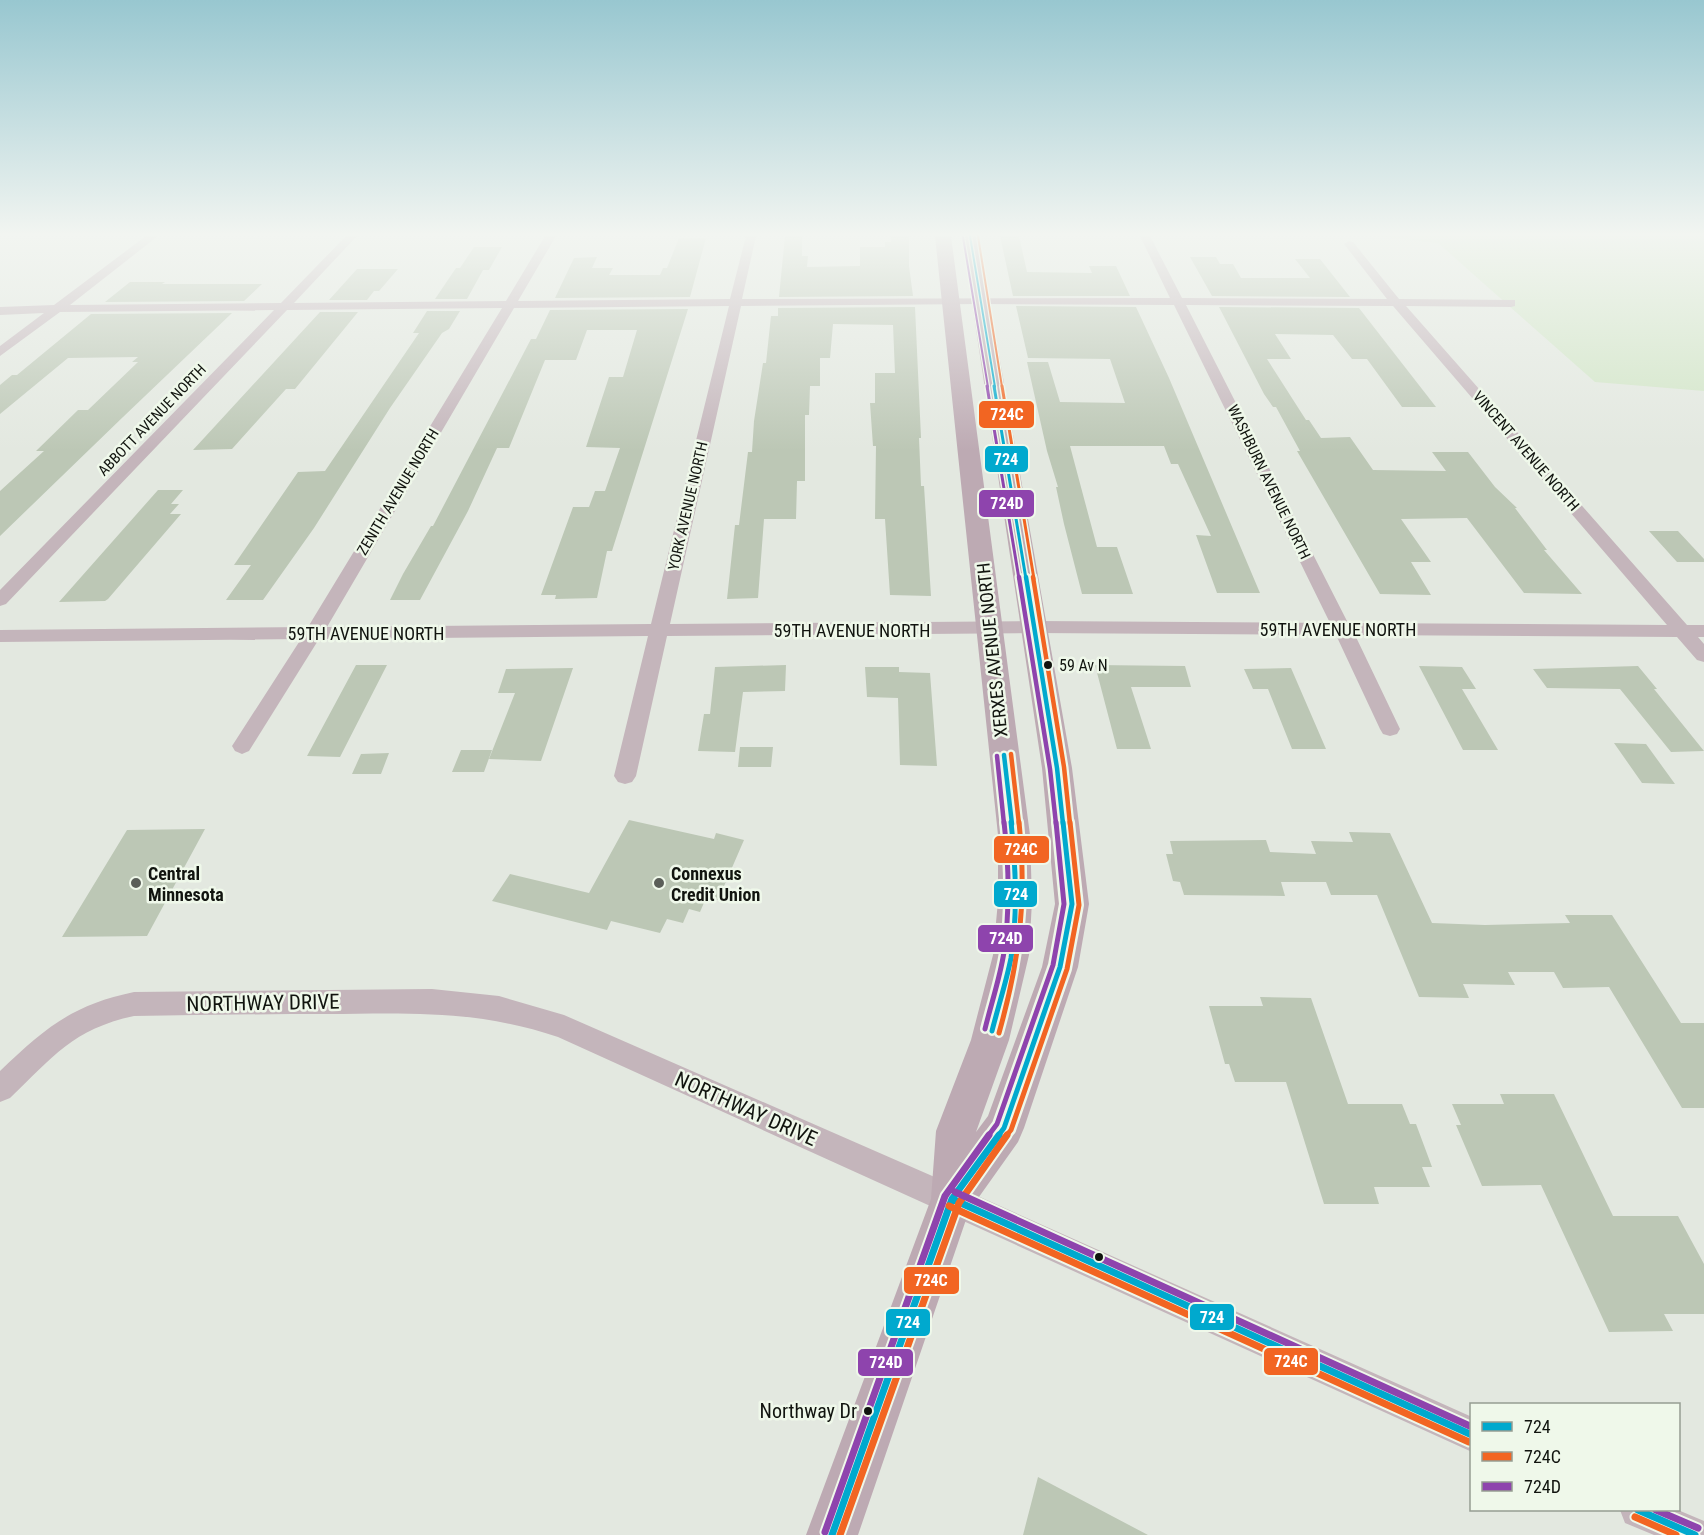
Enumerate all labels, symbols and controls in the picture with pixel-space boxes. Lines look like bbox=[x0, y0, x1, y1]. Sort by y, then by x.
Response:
street label: ABBOTT AVENUE NORTH bbox=[94, 361, 210, 479]
street label: VINCENT AVENUE NORTH bbox=[1469, 387, 1583, 515]
line badge: 724C bbox=[978, 400, 1035, 429]
street label: WASHBURN AVENUE NORTH bbox=[1224, 402, 1314, 562]
text: 724C bbox=[990, 405, 1024, 424]
street label: ZENITH AVENUE NORTH bbox=[353, 426, 443, 558]
street label: YORK AVENUE NORTH bbox=[664, 440, 712, 572]
line badge: 724 bbox=[984, 445, 1029, 473]
text: 724 bbox=[994, 450, 1018, 469]
line badge: 724D bbox=[978, 489, 1035, 518]
text: 724D bbox=[990, 494, 1024, 513]
street label: XERXES AVENUE NORTH bbox=[972, 562, 1012, 738]
street label: 59TH AVENUE NORTH bbox=[1260, 619, 1416, 640]
street label: 59TH AVENUE NORTH bbox=[774, 620, 930, 641]
street label: 59TH AVENUE NORTH bbox=[288, 623, 444, 644]
place label: 59 Av N bbox=[1059, 656, 1108, 675]
marker: 59 Av N bbox=[1042, 659, 1054, 671]
line badge: 724C bbox=[993, 835, 1050, 864]
text: 724C bbox=[1004, 840, 1038, 859]
place label: Central Minnesota bbox=[148, 863, 224, 905]
place label: Connexus Credit Union bbox=[671, 863, 760, 905]
marker: Central Minnesota bbox=[129, 876, 143, 890]
marker: Connexus Credit Union bbox=[652, 876, 666, 890]
line badge: 724 bbox=[993, 880, 1038, 908]
text: 724 bbox=[1004, 885, 1028, 904]
line badge: 724D bbox=[977, 924, 1034, 953]
text: 724D bbox=[989, 929, 1023, 948]
street label: NORTHWAY DRIVE bbox=[186, 990, 340, 1016]
street label: NORTHWAY DRIVE bbox=[671, 1067, 821, 1151]
unlabelled marker bbox=[1093, 1251, 1105, 1263]
line badge: 724C bbox=[903, 1266, 960, 1295]
text: 724C bbox=[914, 1271, 948, 1290]
line badge: 724 bbox=[1189, 1303, 1235, 1331]
line badge: 724 bbox=[885, 1308, 931, 1337]
text: 724 bbox=[1200, 1308, 1224, 1327]
text: 724 bbox=[896, 1313, 920, 1332]
line badge: 724C bbox=[1263, 1347, 1319, 1376]
line badge: 724D bbox=[857, 1348, 914, 1377]
text: 724C bbox=[1274, 1352, 1308, 1371]
text: 724D bbox=[869, 1353, 903, 1372]
place label: Northway Dr bbox=[760, 1399, 857, 1423]
legend bbox=[1470, 1403, 1680, 1511]
marker: Northway Dr bbox=[862, 1405, 874, 1417]
text: 724 bbox=[1524, 1416, 1551, 1437]
text: 724C bbox=[1524, 1446, 1561, 1467]
text: 724D bbox=[1524, 1476, 1561, 1497]

